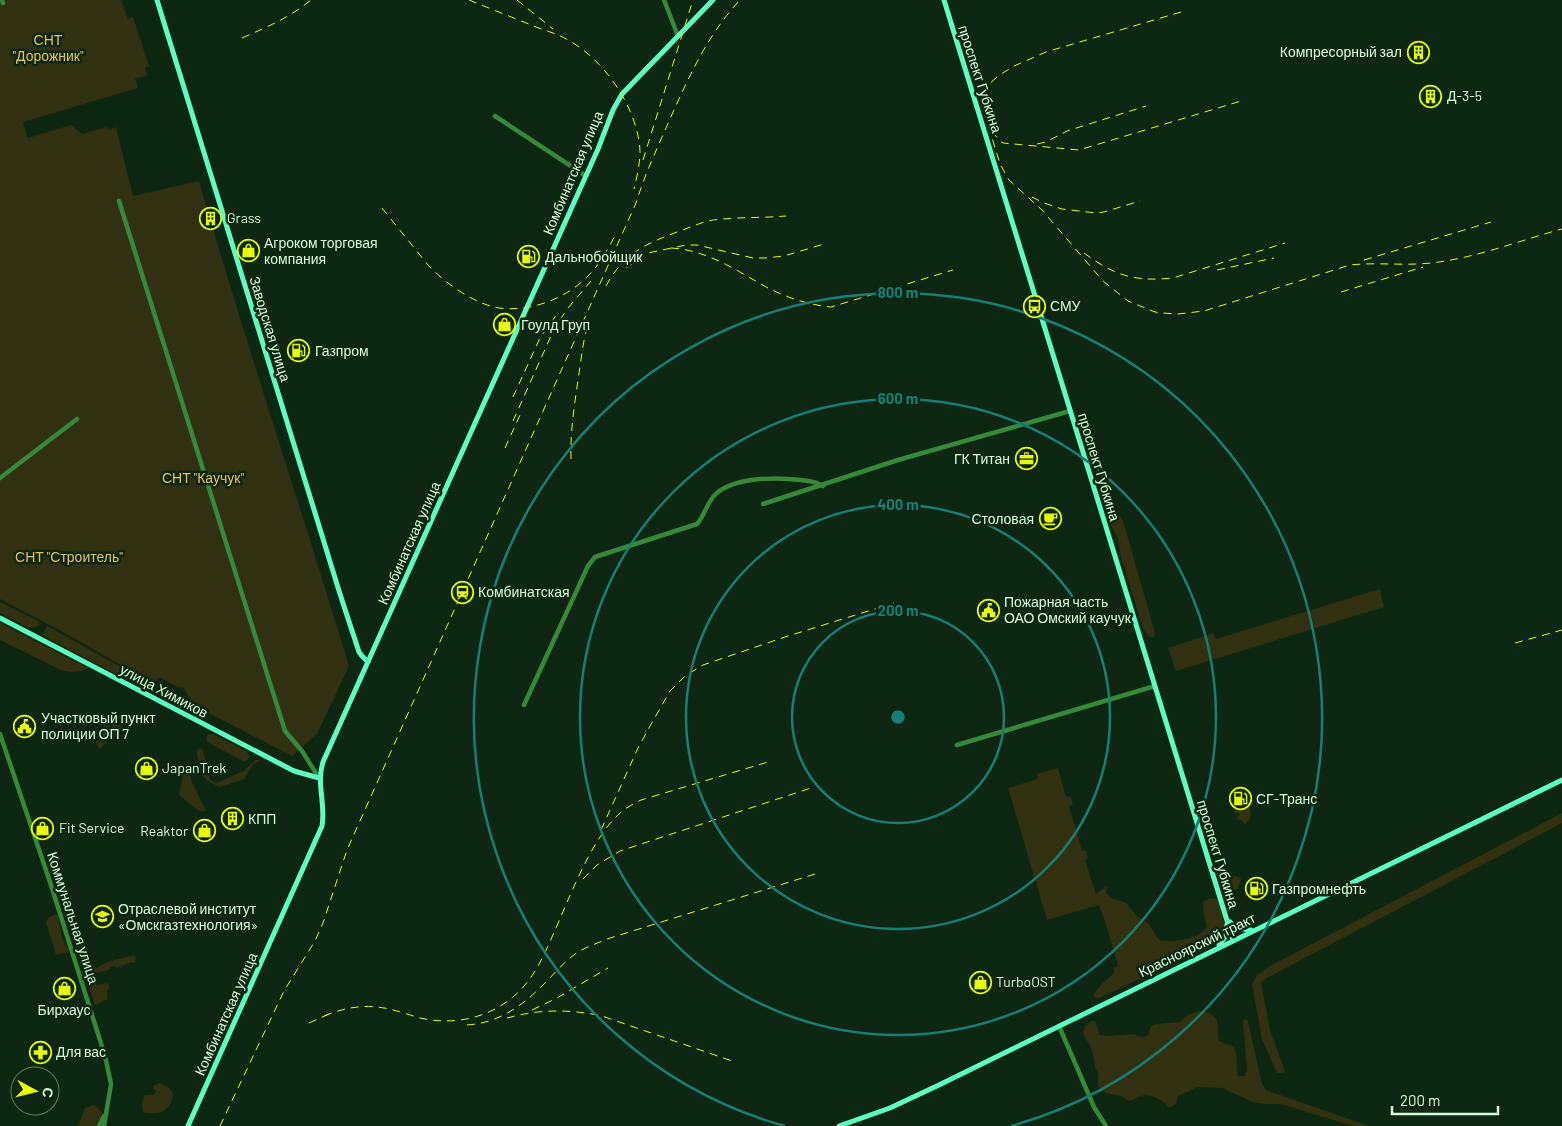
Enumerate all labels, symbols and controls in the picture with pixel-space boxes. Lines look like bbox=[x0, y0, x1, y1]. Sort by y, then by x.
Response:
street label: проспект Губкина bbox=[955, 23, 1006, 135]
park label: СНТ "Дорожник" bbox=[12, 31, 84, 64]
building icon: Компресорный зал bbox=[1406, 40, 1430, 64]
place label: Компресорный зал bbox=[1280, 43, 1402, 60]
building icon: Д-3-5 bbox=[1419, 84, 1443, 108]
place label: Д-3-5 bbox=[1447, 87, 1482, 104]
street label: Комбинатская улица bbox=[539, 108, 606, 237]
building icon: Grass bbox=[199, 206, 223, 230]
place label: Grass bbox=[227, 209, 261, 226]
place label: Агроком торговая компания bbox=[264, 234, 378, 267]
shop icon: Агроком торговая компания bbox=[236, 239, 260, 263]
fuel station icon: Дальнобойщик bbox=[517, 245, 541, 269]
place label: Дальнобойщик bbox=[545, 248, 643, 265]
street label: Заводская улица bbox=[246, 274, 295, 384]
text: 800 m bbox=[878, 283, 918, 301]
bus stop icon: СМУ bbox=[1022, 294, 1046, 318]
place label: СМУ bbox=[1050, 297, 1081, 314]
shop icon: Гоулд Груп bbox=[493, 313, 517, 337]
place label: Гоулд Груп bbox=[521, 316, 590, 333]
fuel station icon: Газпром bbox=[287, 339, 311, 363]
place label: Газпром bbox=[315, 342, 369, 359]
text: 600 m bbox=[878, 389, 918, 407]
street label: проспект Губкина bbox=[1075, 411, 1124, 523]
office icon: ГК Титан bbox=[1014, 447, 1038, 471]
place label: ГК Титан bbox=[954, 450, 1010, 467]
park label: СНТ "Каучук" bbox=[162, 469, 244, 486]
street label: Комбинатская улица bbox=[374, 478, 443, 607]
text: 400 m bbox=[877, 495, 919, 513]
cafe icon: Столовая bbox=[1038, 507, 1062, 531]
place label: Столовая bbox=[971, 510, 1034, 527]
park label: СНТ "Строитель" bbox=[15, 548, 123, 565]
station icon: Комбинатская bbox=[450, 580, 474, 604]
place label: Комбинатская bbox=[478, 583, 570, 600]
place label: Пожарная часть ОАО Омский каучук bbox=[1004, 593, 1132, 626]
public building icon: Пожарная часть ОАО Омский каучук bbox=[976, 598, 1000, 622]
text: 200 m bbox=[877, 601, 919, 619]
street label: улица Химиков bbox=[117, 660, 211, 721]
centre of rings bbox=[889, 708, 907, 726]
place label: Участковый пункт полиции ОП 7 bbox=[41, 709, 156, 742]
public building icon: Участковый пункт полиции ОП 7 bbox=[13, 714, 37, 738]
shop icon: JapanTrek bbox=[134, 756, 158, 780]
place label: JapanTrek bbox=[162, 759, 226, 776]
fuel station icon: СГ-Транс bbox=[1228, 787, 1252, 811]
place label: СГ-Транс bbox=[1256, 790, 1317, 807]
street label: проспект Губкина bbox=[1194, 798, 1243, 910]
building icon: КПП bbox=[220, 807, 244, 831]
place label: КПП bbox=[248, 810, 276, 827]
shop icon: Fit Service bbox=[31, 816, 55, 840]
place label: Fit Service bbox=[59, 819, 124, 836]
shop icon: Reaktor bbox=[192, 819, 216, 843]
place label: Reaktor bbox=[140, 822, 188, 839]
street label: Коммунальная улица bbox=[44, 850, 103, 986]
fuel station icon: Газпромнефть bbox=[1244, 877, 1268, 901]
place label: Газпромнефть bbox=[1272, 880, 1366, 897]
place label: Отраслевой институт «Омскгазтехнология» bbox=[118, 900, 258, 933]
school or university icon: Отраслевой институт «Омскгазтехнология» bbox=[90, 905, 114, 929]
street label: Красноярский тракт bbox=[1136, 909, 1258, 980]
street label: Комбинатская улица bbox=[191, 949, 260, 1078]
shop icon: TurboOST bbox=[968, 970, 992, 994]
place label: TurboOST bbox=[996, 973, 1056, 990]
shop icon: Бирхаус bbox=[52, 976, 76, 1000]
place label: Бирхаус bbox=[38, 1001, 90, 1018]
pharmacy icon: Для вас bbox=[28, 1040, 52, 1064]
place label: Для вас bbox=[56, 1043, 106, 1060]
north arrow bbox=[10, 1066, 60, 1116]
scale bar bbox=[1392, 1084, 1498, 1116]
text: С bbox=[39, 1087, 57, 1099]
text: 200 m bbox=[1400, 1091, 1440, 1109]

